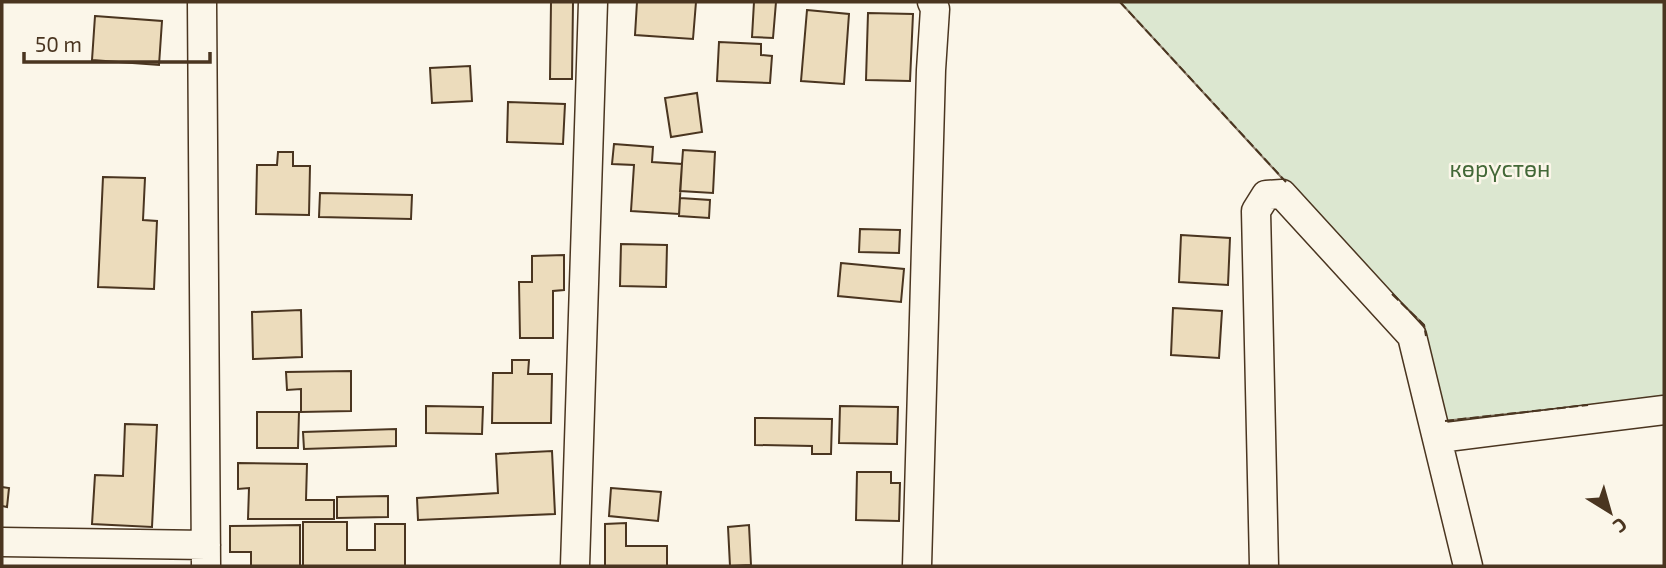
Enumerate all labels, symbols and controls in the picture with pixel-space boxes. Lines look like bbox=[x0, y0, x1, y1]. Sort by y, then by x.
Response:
scale bar bbox=[24, 21, 210, 65]
text: 50 m bbox=[35, 31, 82, 56]
park label: көрүстөн bbox=[1450, 154, 1550, 182]
north arrow bbox=[1575, 477, 1645, 547]
text: С bbox=[1609, 513, 1632, 539]

